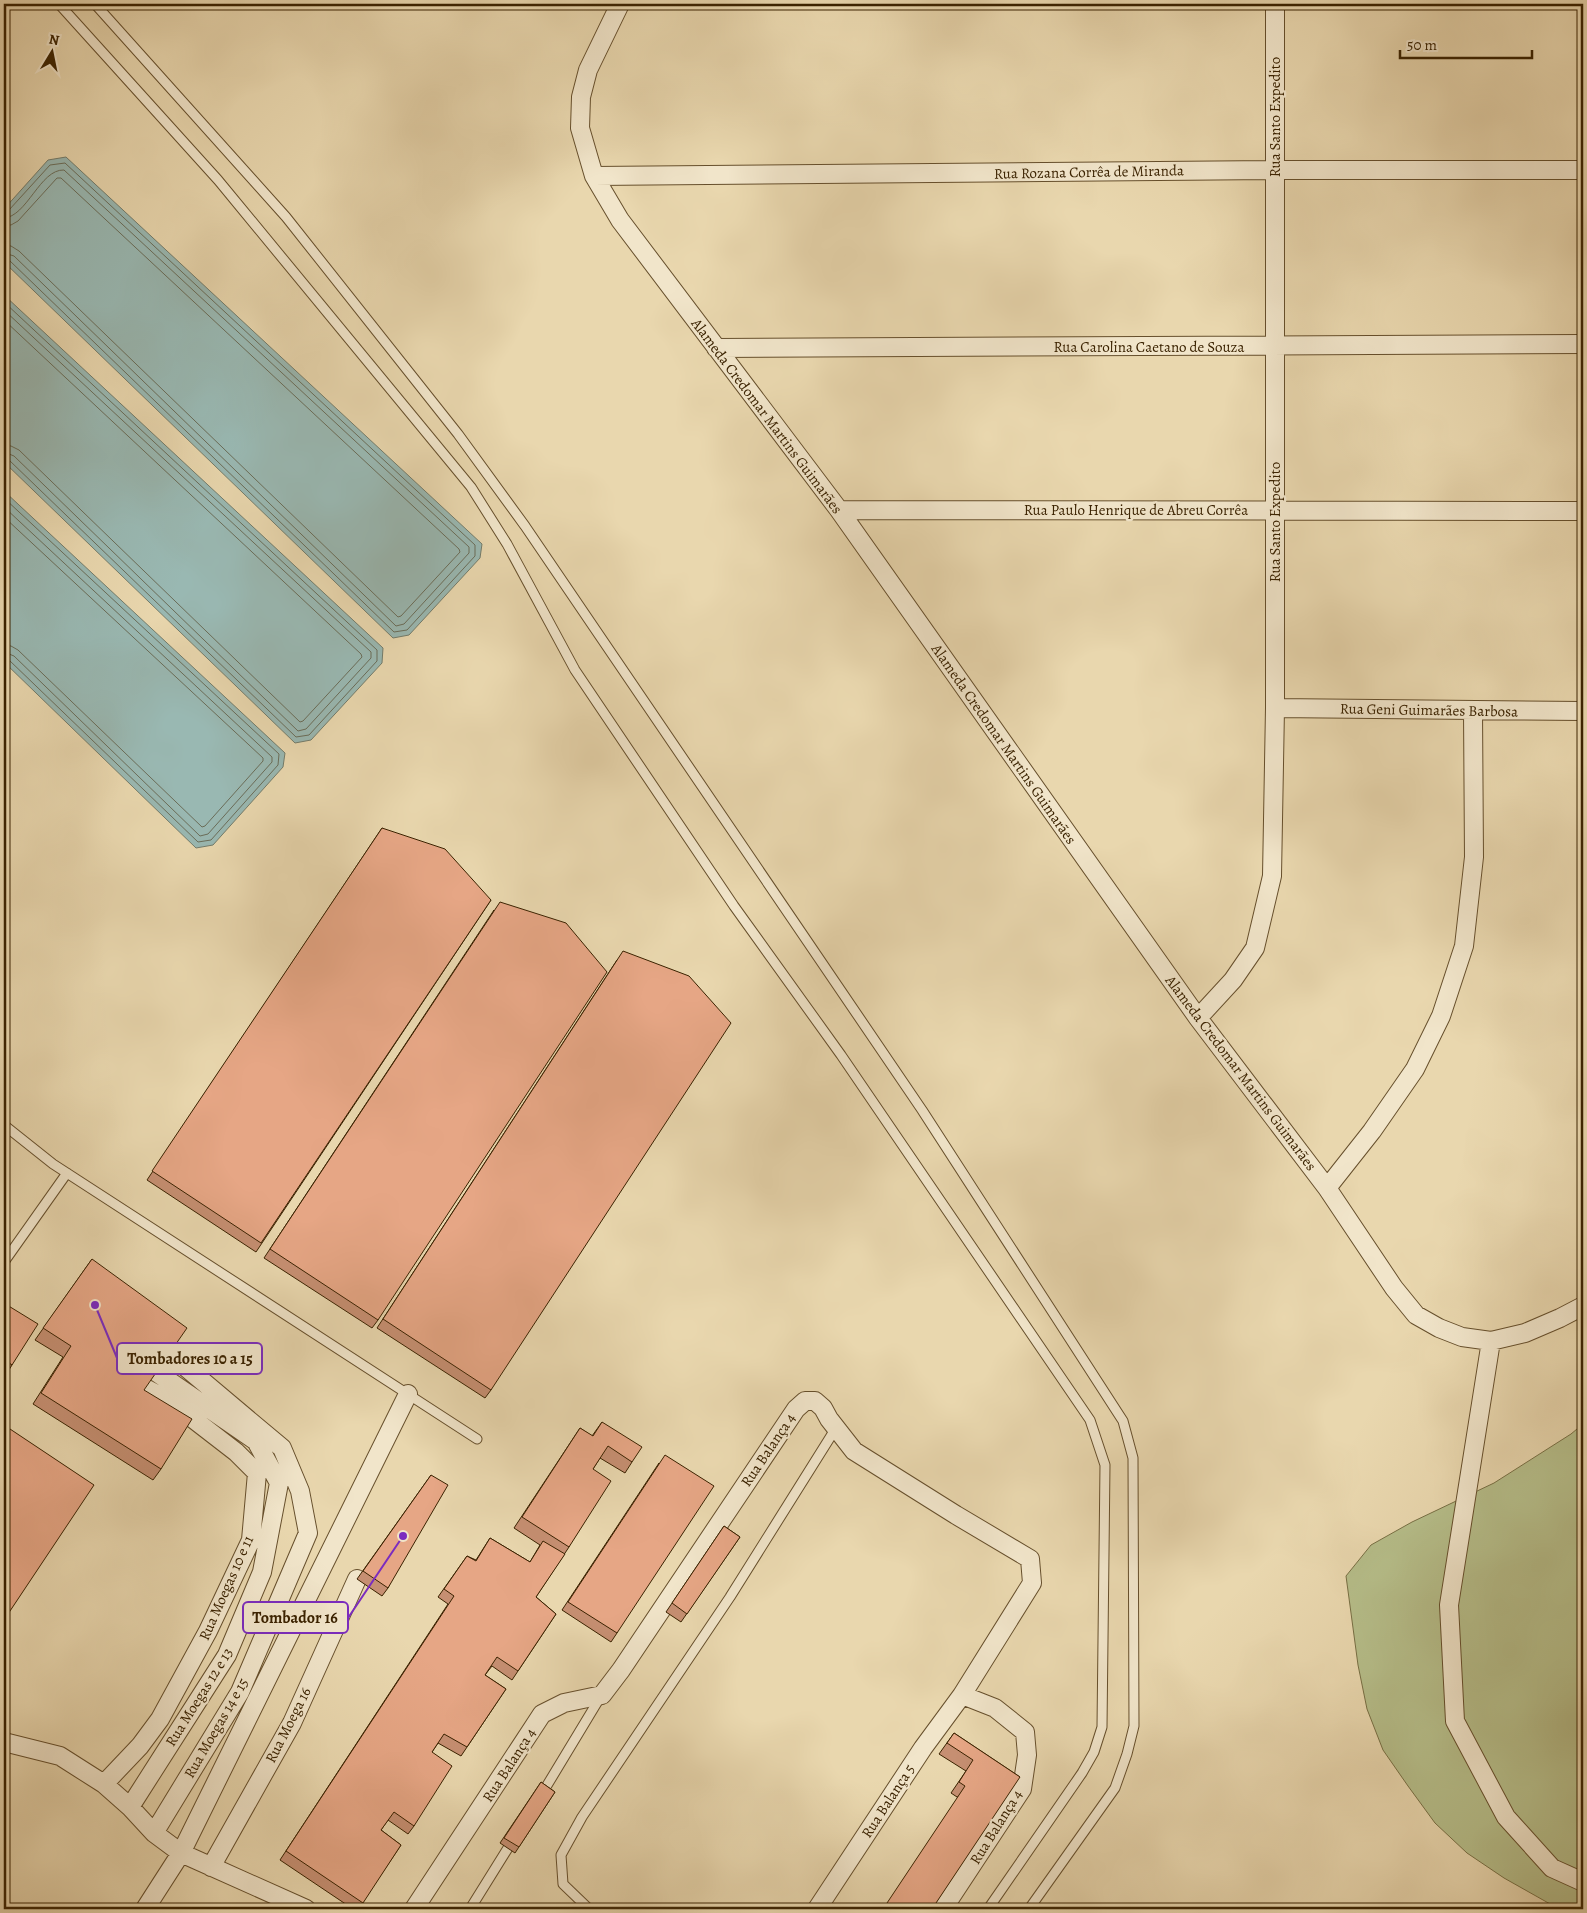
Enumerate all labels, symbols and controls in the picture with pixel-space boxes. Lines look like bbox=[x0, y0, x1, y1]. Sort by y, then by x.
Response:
north arrow bbox=[28, 28, 78, 78]
scale bar bbox=[1400, 28, 1532, 60]
text: N bbox=[47, 29, 61, 50]
text: 50 m bbox=[1407, 35, 1437, 55]
street label: Rua Santo Expedito bbox=[1265, 57, 1285, 177]
street label: Rua Rozana Corrêa de Miranda bbox=[994, 160, 1184, 184]
street label: Alameda Credomar Martins Guimarães bbox=[686, 313, 847, 518]
street label: Rua Carolina Caetano de Souza bbox=[1054, 337, 1244, 357]
street label: Rua Santo Expedito bbox=[1265, 462, 1285, 582]
street label: Rua Paulo Henrique de Abreu Corrêa bbox=[1024, 500, 1248, 520]
street label: Alameda Credomar Martins Guimarães bbox=[926, 639, 1081, 848]
street label: Rua Geni Guimarães Barbosa bbox=[1340, 698, 1518, 722]
street label: Alameda Credomar Martins Guimarães bbox=[1160, 970, 1321, 1175]
callout: Tombadores 10 a 15 bbox=[117, 1343, 262, 1374]
text: Tombadores 10 a 15 bbox=[127, 1348, 253, 1370]
street label: Rua Balança 4 bbox=[736, 1409, 800, 1491]
street label: Rua Moegas 10 e 11 bbox=[194, 1533, 258, 1643]
callout: Tombador 16 bbox=[243, 1602, 348, 1633]
text: Tombador 16 bbox=[252, 1607, 338, 1629]
street label: Rua Moegas 12 e 13 bbox=[161, 1644, 237, 1750]
street label: Rua Moegas 14 e 15 bbox=[179, 1674, 253, 1782]
street label: Rua Moega 16 bbox=[260, 1684, 316, 1766]
street label: Rua Balança 4 bbox=[478, 1724, 541, 1806]
street label: Rua Balança 5 bbox=[857, 1760, 919, 1842]
street label: Rua Balança 4 bbox=[965, 1786, 1027, 1868]

